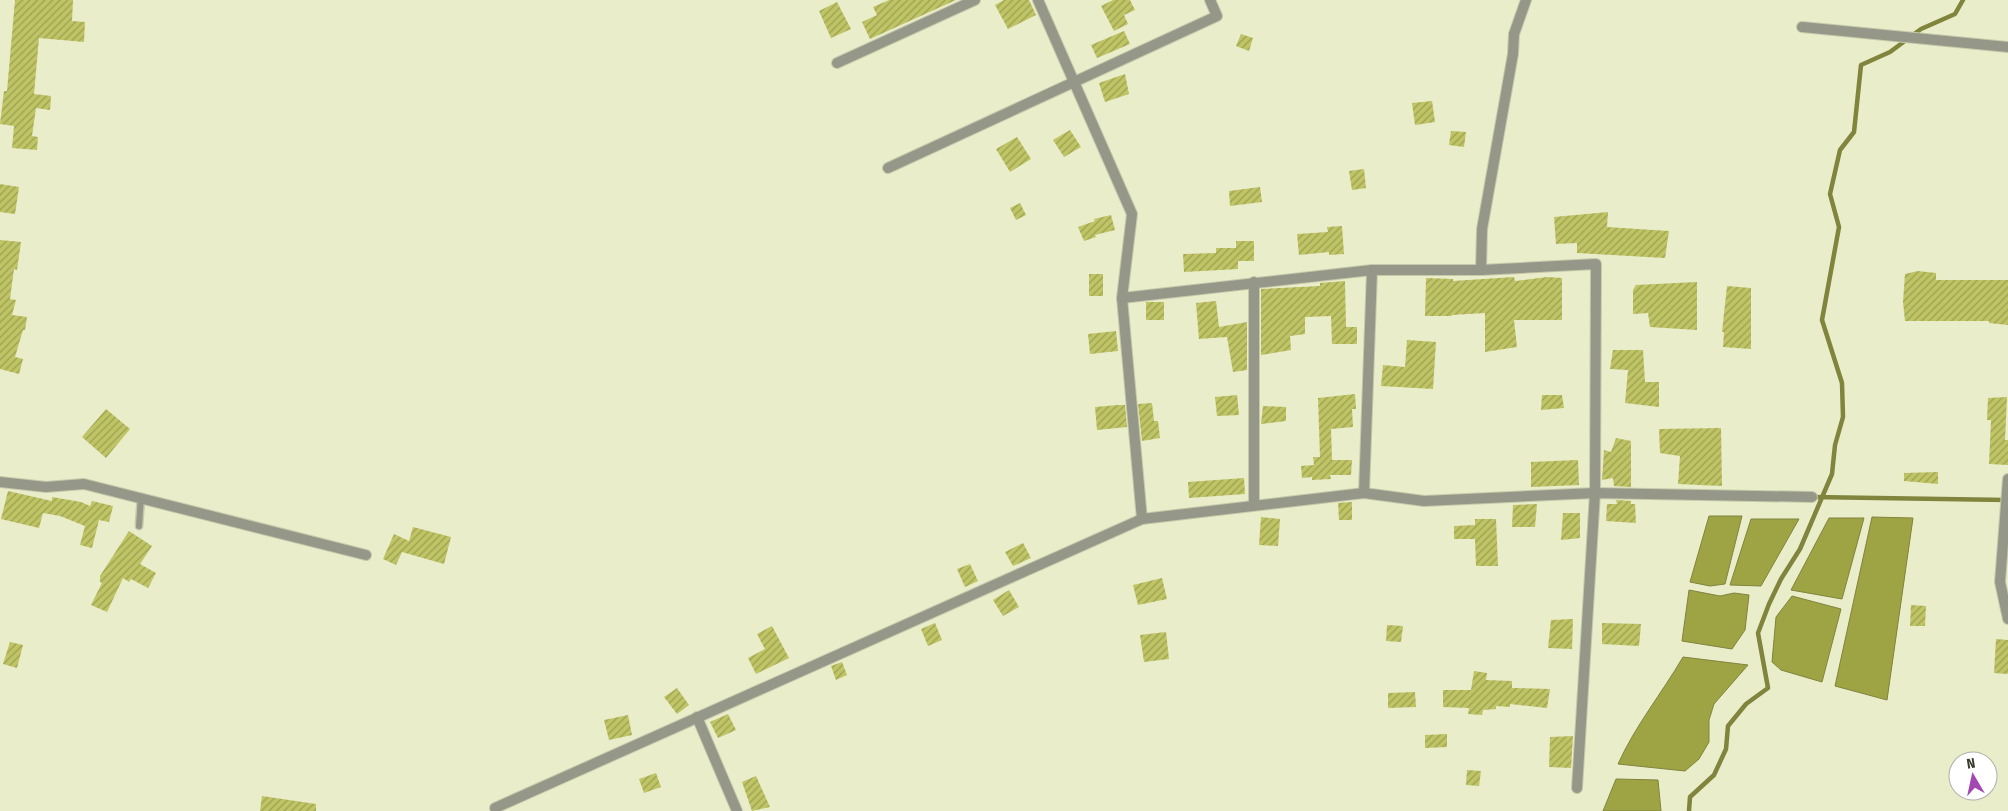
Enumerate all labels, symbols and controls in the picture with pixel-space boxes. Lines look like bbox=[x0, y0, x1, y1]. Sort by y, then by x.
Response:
north arrow bbox=[1948, 751, 1998, 801]
text: N bbox=[1966, 755, 1977, 773]

